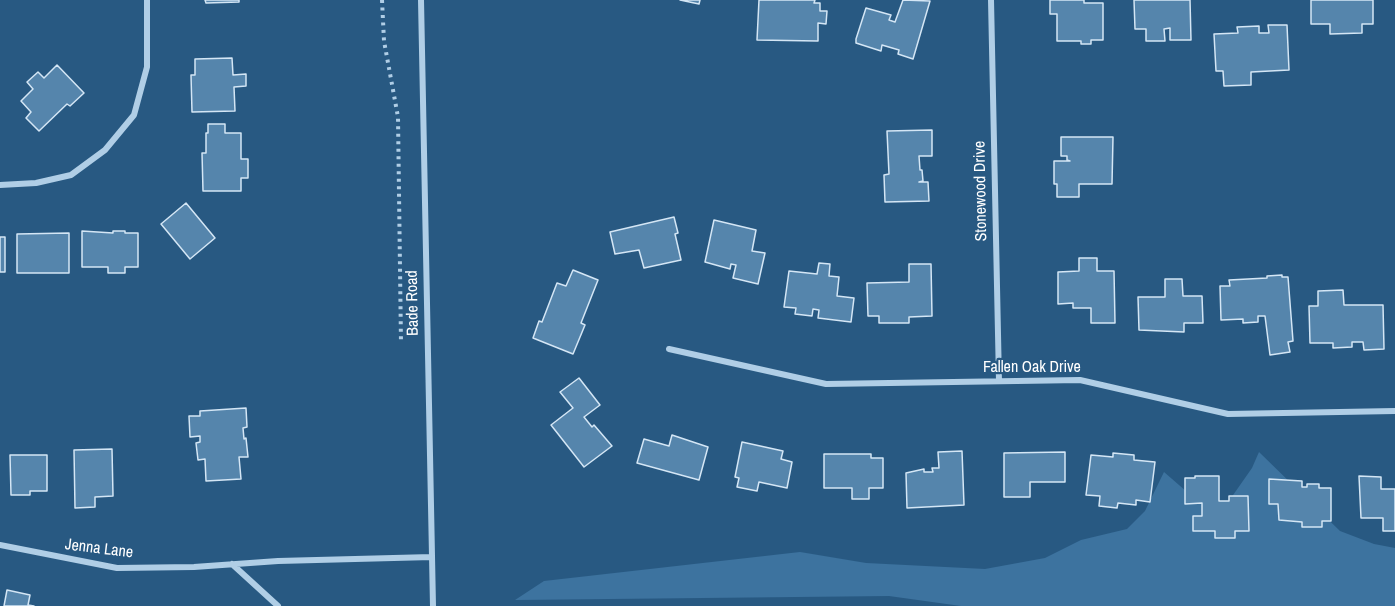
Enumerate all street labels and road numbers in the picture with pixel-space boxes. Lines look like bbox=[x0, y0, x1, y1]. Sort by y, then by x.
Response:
street label: Stonewood Drive bbox=[971, 141, 991, 241]
street label: Bade Road bbox=[403, 270, 423, 336]
street label: Fallen Oak Drive bbox=[983, 358, 1081, 378]
street label: Jenna Lane bbox=[64, 535, 134, 563]

